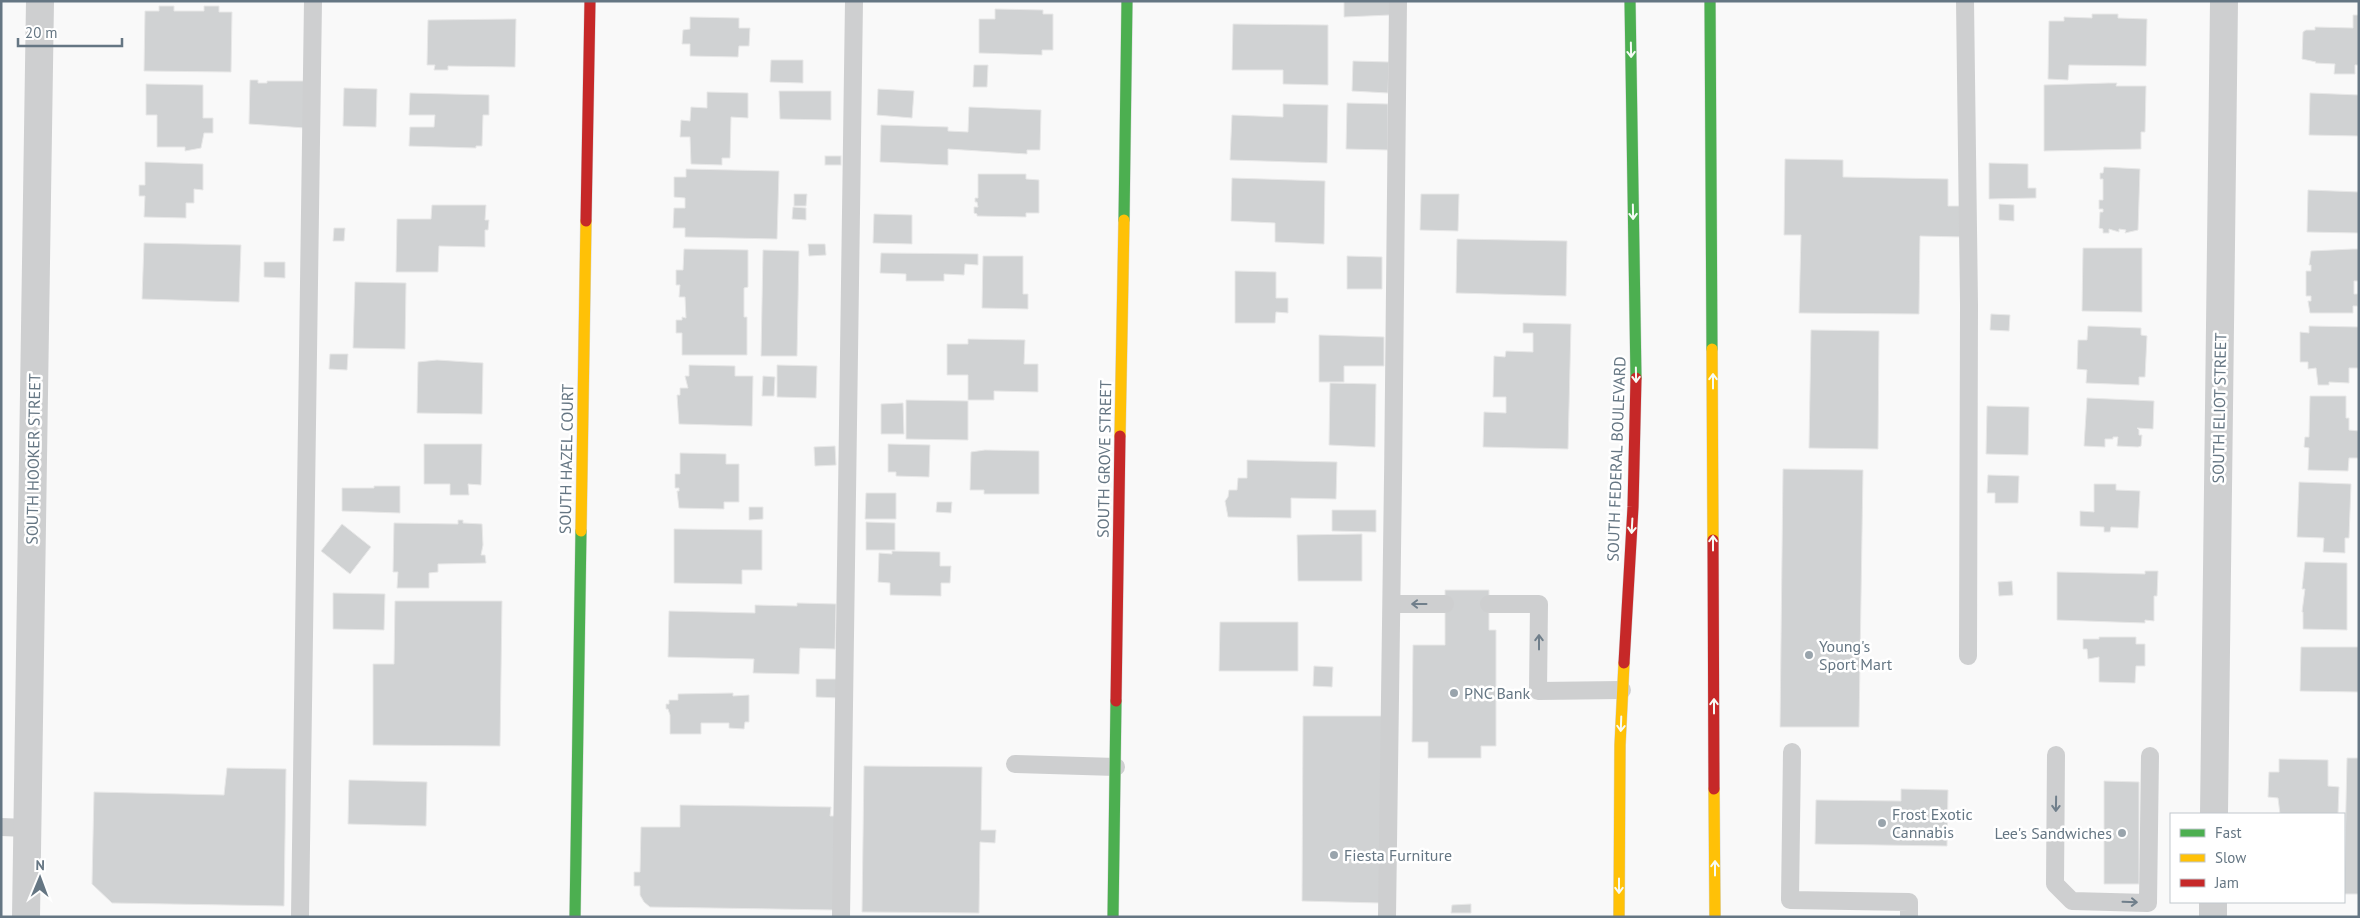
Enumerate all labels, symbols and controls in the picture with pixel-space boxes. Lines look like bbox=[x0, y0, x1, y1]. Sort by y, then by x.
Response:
scale bar bbox=[18, 15, 121, 47]
text: 20 m bbox=[25, 23, 58, 42]
one-way arrow bbox=[1626, 42, 1636, 58]
one-way arrow bbox=[1628, 204, 1638, 220]
street label: SOUTH ELIOT STREET bbox=[2208, 332, 2230, 484]
street label: SOUTH FEDERAL BOULEVARD bbox=[1602, 356, 1630, 562]
one-way arrow bbox=[1631, 366, 1641, 383]
street label: SOUTH HOOKER STREET bbox=[22, 373, 44, 545]
one-way arrow bbox=[1708, 373, 1717, 389]
street label: SOUTH GROVE STREET bbox=[1093, 380, 1115, 538]
street label: SOUTH HAZEL COURT bbox=[555, 384, 577, 534]
one-way arrow bbox=[1627, 518, 1636, 534]
one-way arrow bbox=[1708, 535, 1718, 552]
one-way arrow bbox=[1411, 599, 1428, 609]
one-way arrow bbox=[1534, 634, 1543, 650]
place label: Young's Sport Mart bbox=[1819, 636, 1893, 674]
marker: Young's Sport Mart bbox=[1803, 649, 1815, 661]
place label: PNC Bank bbox=[1464, 683, 1531, 703]
marker: PNC Bank bbox=[1448, 687, 1460, 699]
one-way arrow bbox=[1709, 698, 1719, 714]
one-way arrow bbox=[1616, 715, 1626, 731]
one-way arrow bbox=[2051, 795, 2061, 811]
place label: Frost Exotic Cannabis bbox=[1892, 804, 1973, 842]
legend bbox=[2170, 813, 2345, 903]
marker: Frost Exotic Cannabis bbox=[1876, 817, 1888, 829]
place label: Lee's Sandwiches bbox=[1995, 823, 2112, 843]
text: Fast bbox=[2215, 823, 2242, 842]
marker: Lee's Sandwiches bbox=[2116, 827, 2128, 839]
place label: Fiesta Furniture bbox=[1344, 845, 1452, 865]
text: Slow bbox=[2215, 848, 2246, 867]
marker: Fiesta Furniture bbox=[1328, 849, 1340, 861]
north arrow bbox=[15, 853, 65, 903]
text: N bbox=[35, 856, 45, 874]
one-way arrow bbox=[1710, 860, 1720, 876]
text: Jam bbox=[2214, 873, 2239, 892]
one-way arrow bbox=[1614, 878, 1624, 894]
one-way arrow bbox=[2122, 898, 2138, 907]

